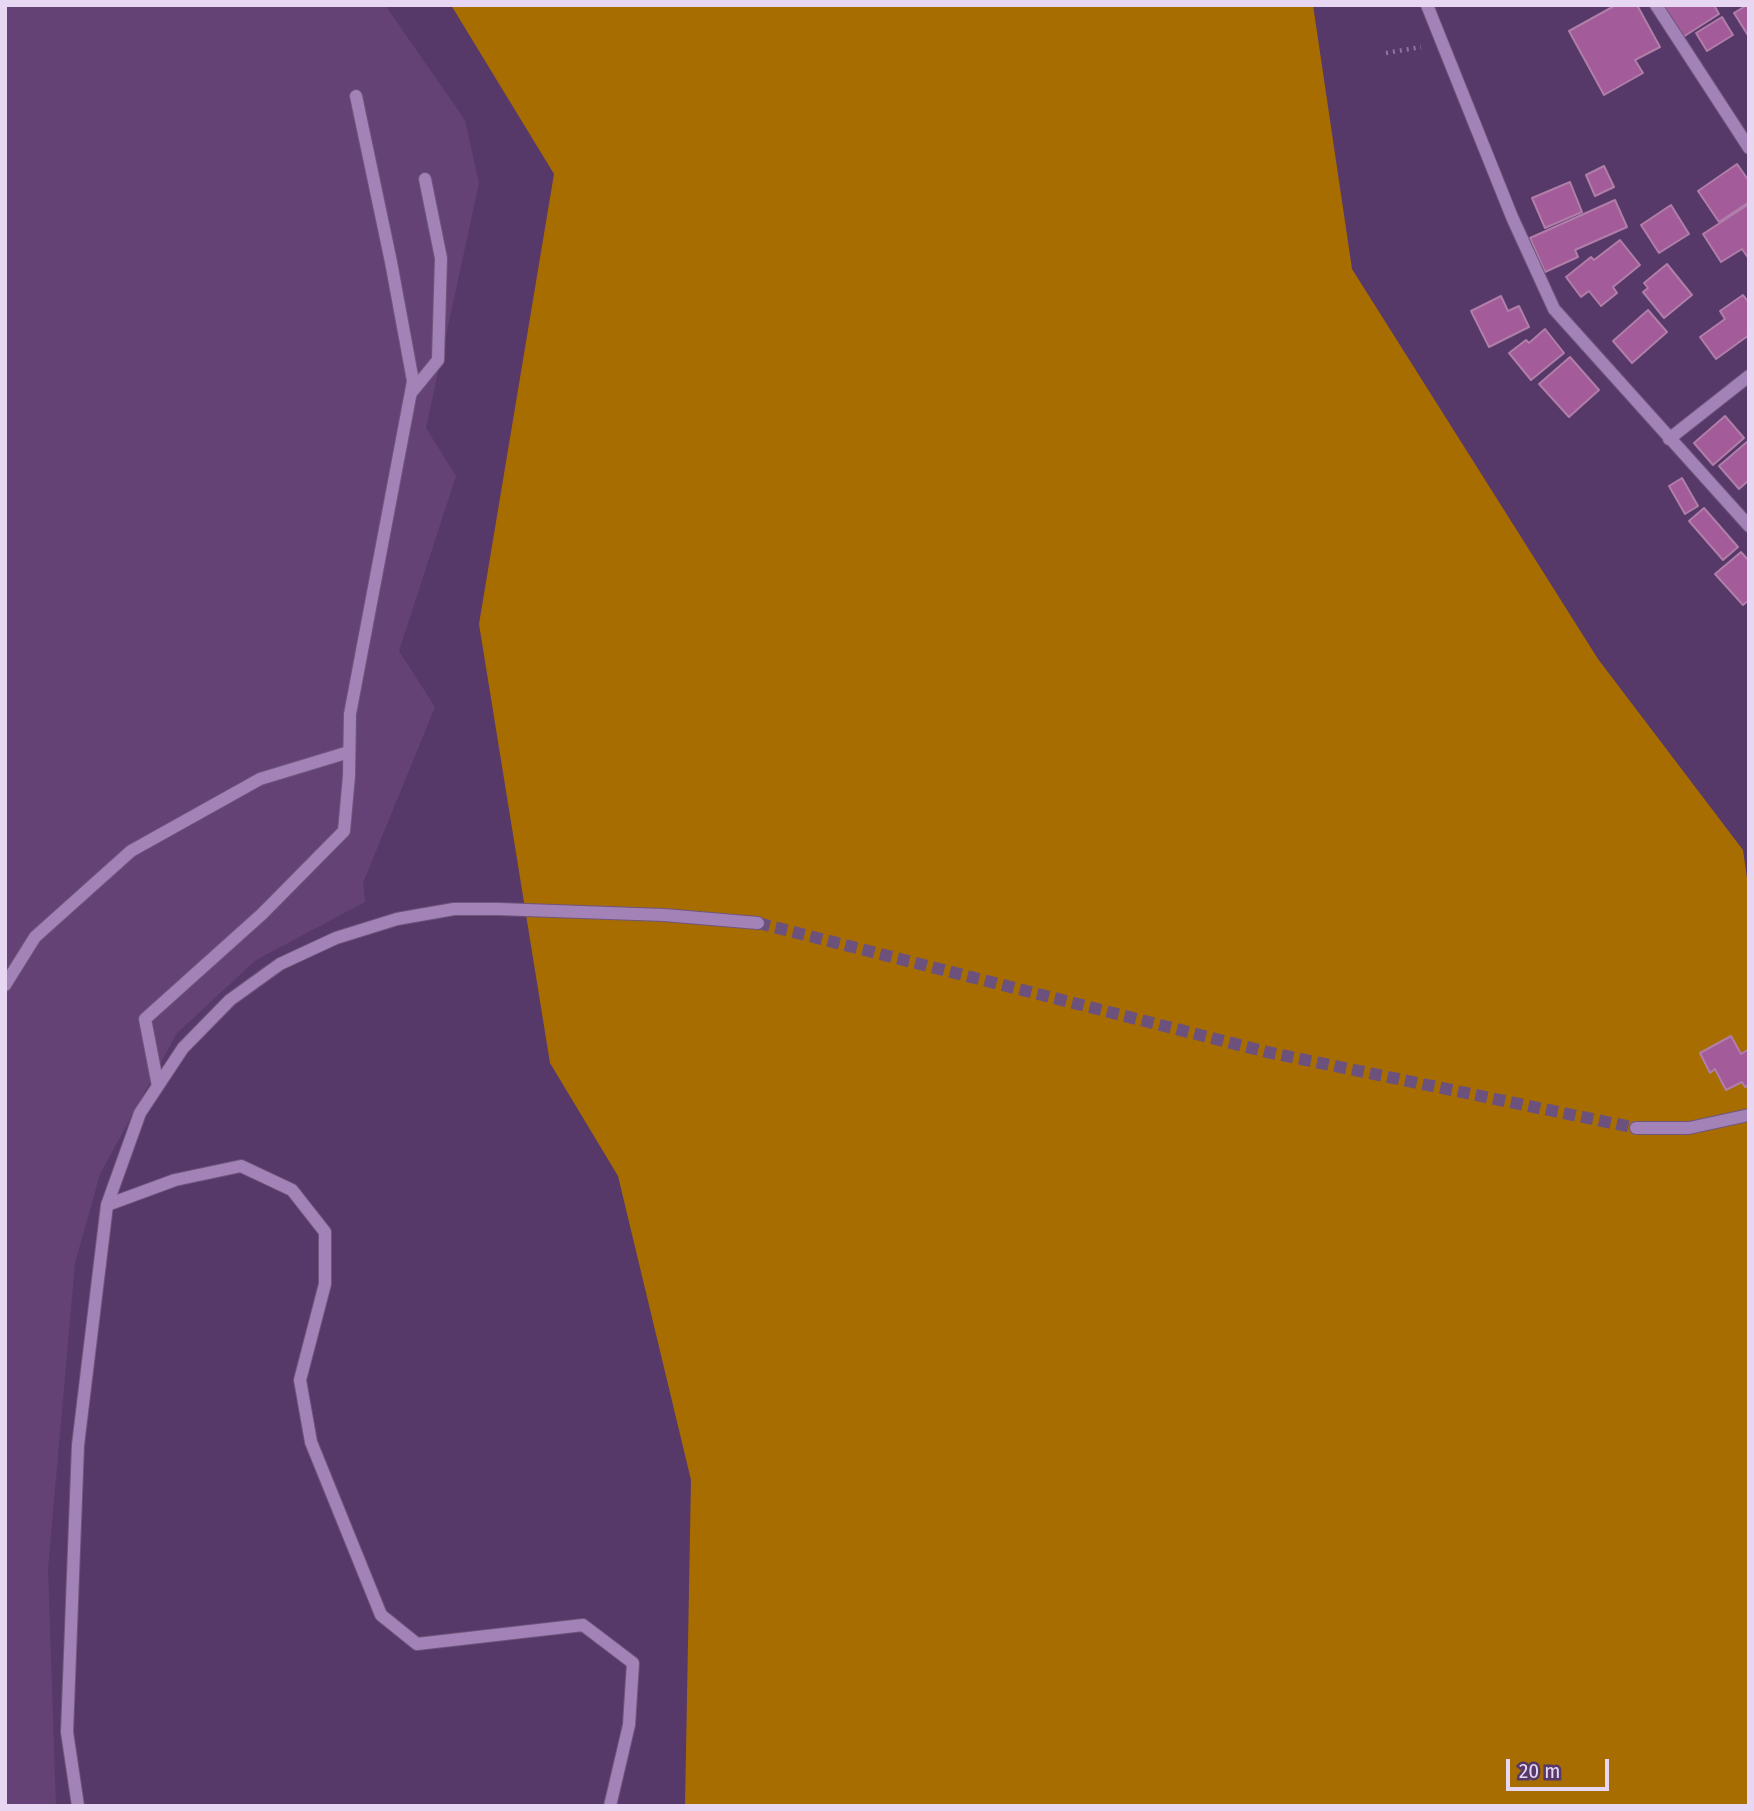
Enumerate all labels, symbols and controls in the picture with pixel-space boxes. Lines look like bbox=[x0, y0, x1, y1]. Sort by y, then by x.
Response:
scale bar bbox=[1509, 1744, 1612, 1788]
text: 20 m bbox=[1519, 1758, 1560, 1784]

